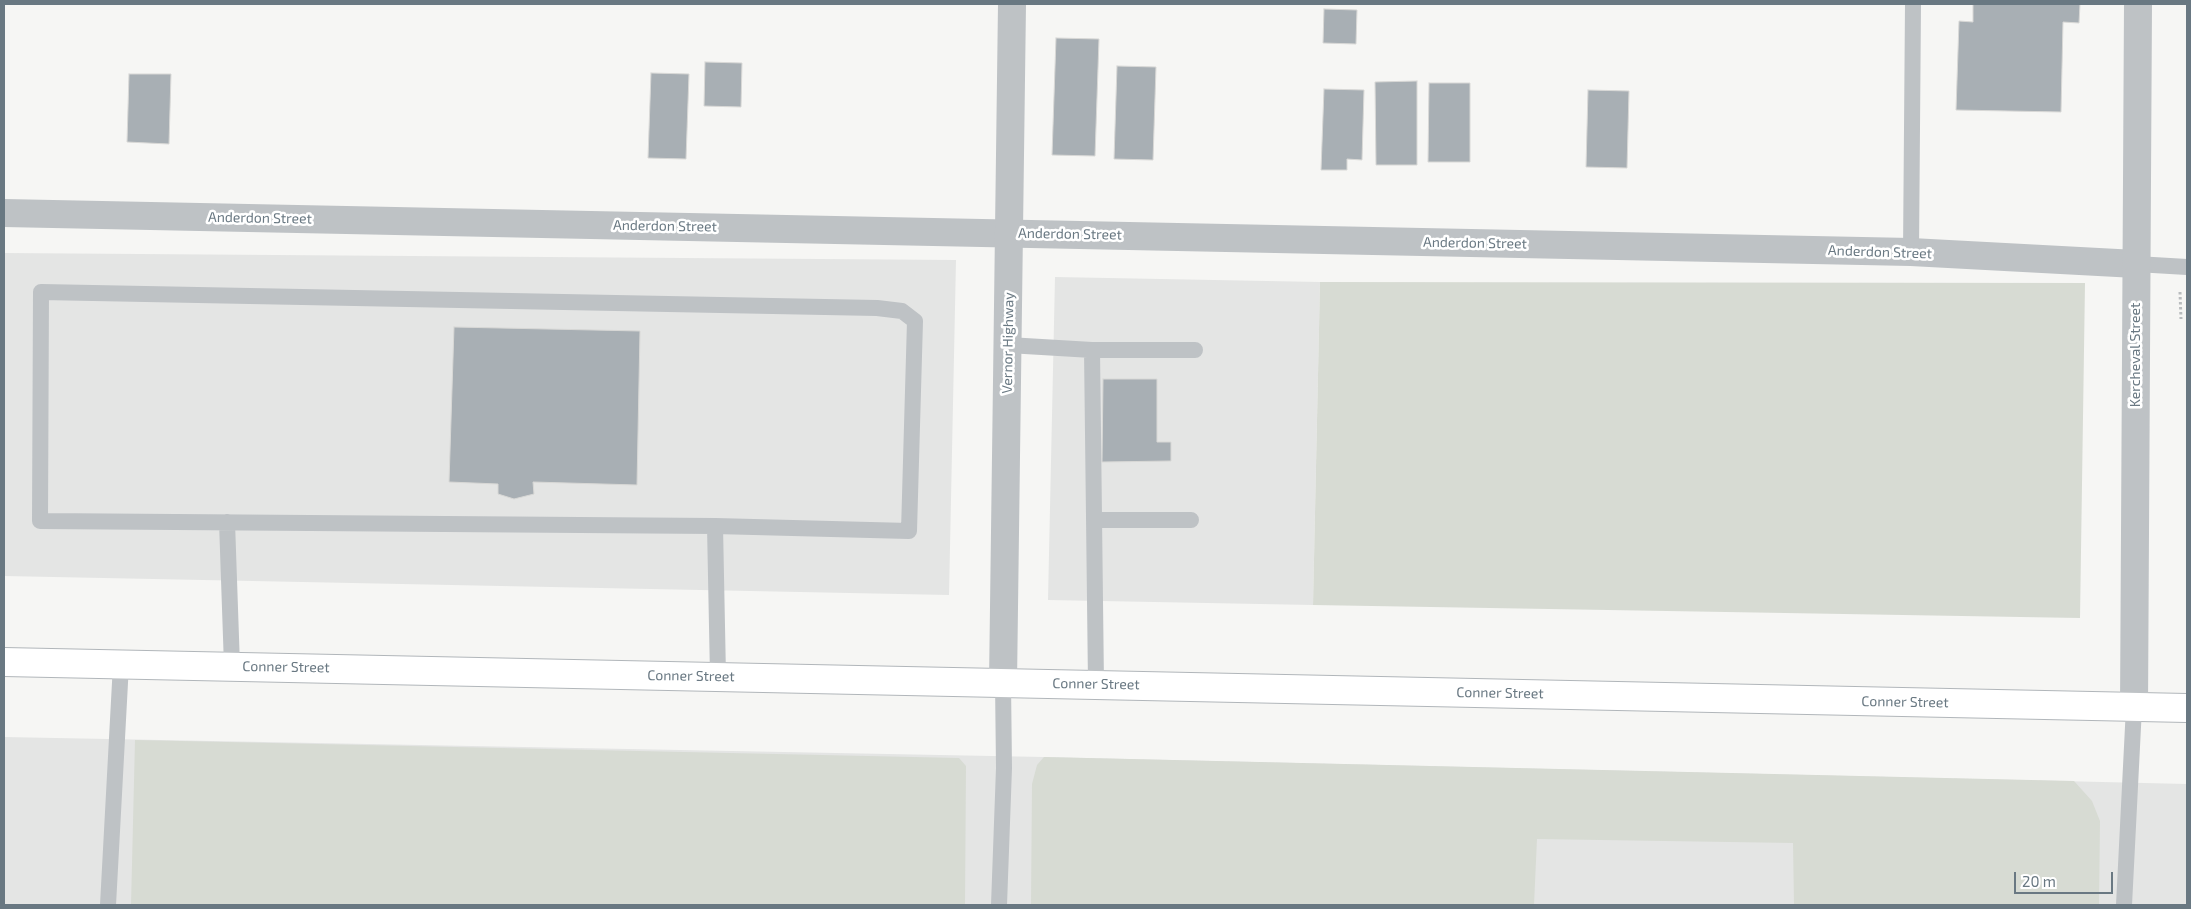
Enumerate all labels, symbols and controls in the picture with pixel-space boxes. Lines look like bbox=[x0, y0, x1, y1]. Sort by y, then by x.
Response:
street label: Anderdon Street bbox=[208, 209, 312, 227]
street label: Anderdon Street bbox=[613, 217, 717, 235]
street label: Anderdon Street bbox=[1018, 225, 1122, 243]
street label: Anderdon Street bbox=[1423, 234, 1527, 252]
street label: Anderdon Street bbox=[1828, 242, 1932, 262]
street label: Vernor Highway bbox=[999, 292, 1017, 394]
street label: Kercheval Street bbox=[2127, 303, 2143, 407]
street label: Conner Street bbox=[242, 658, 330, 676]
street label: Conner Street bbox=[647, 667, 735, 685]
street label: Conner Street bbox=[1052, 675, 1140, 693]
street label: Conner Street bbox=[1456, 684, 1544, 702]
street label: Conner Street bbox=[1861, 693, 1949, 711]
scale bar bbox=[2016, 862, 2115, 894]
text: 20 m bbox=[2022, 872, 2056, 890]

